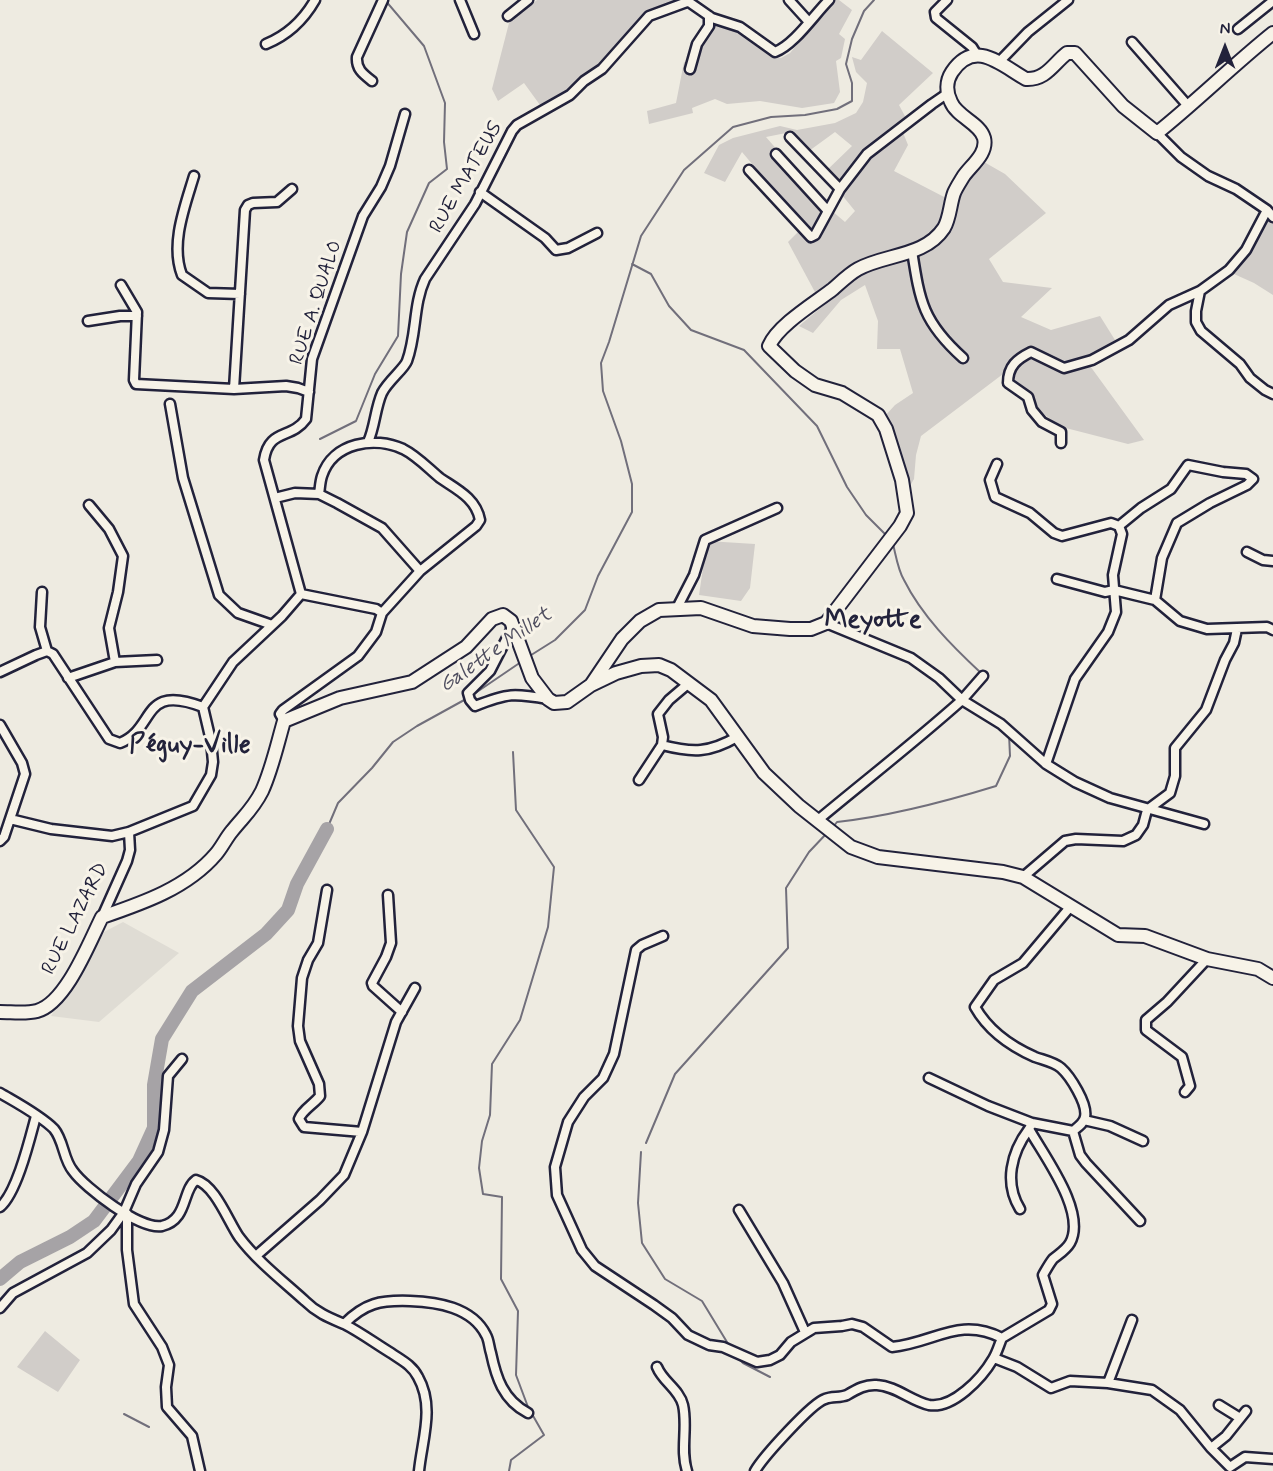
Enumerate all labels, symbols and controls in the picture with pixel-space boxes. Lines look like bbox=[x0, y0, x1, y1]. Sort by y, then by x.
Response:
north arrow bbox=[1195, 18, 1255, 78]
text: N bbox=[1220, 19, 1230, 40]
street label: RUE MATEUS bbox=[425, 118, 509, 238]
street label: RUE A. QUALO bbox=[286, 238, 348, 368]
water label: Galette Millet bbox=[435, 603, 557, 699]
district label: Meyotte bbox=[824, 606, 922, 638]
district label: Péguy-Ville bbox=[129, 731, 251, 763]
street label: RUE LAZARD bbox=[38, 859, 114, 979]

